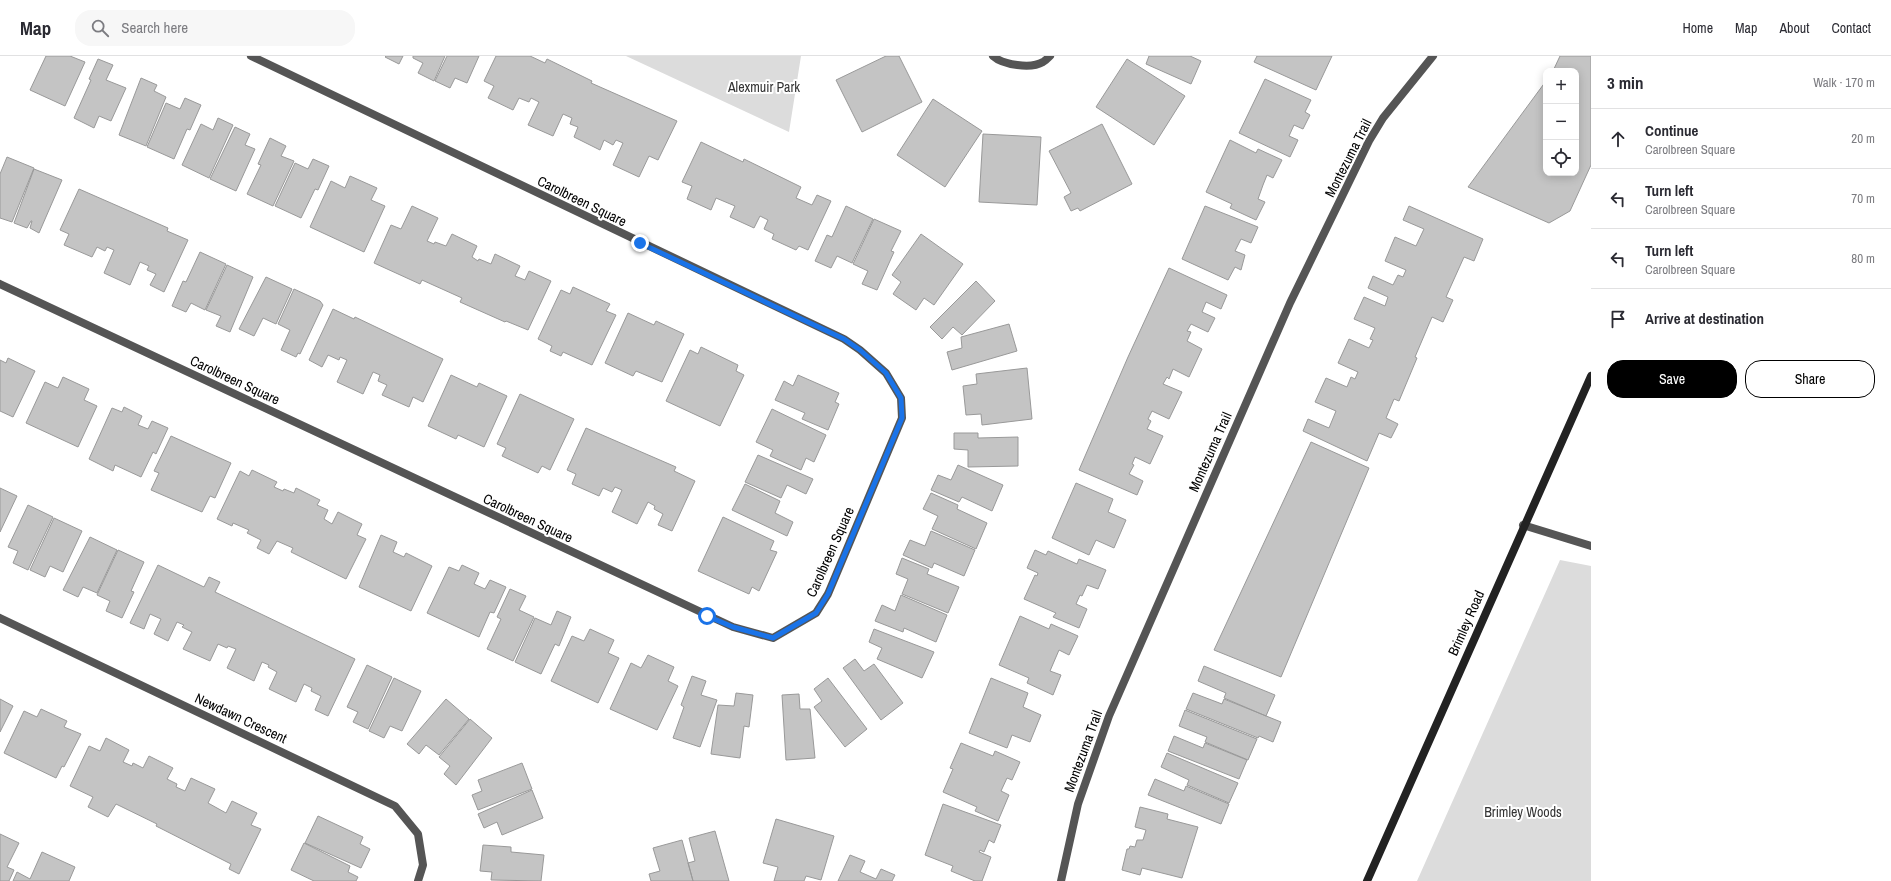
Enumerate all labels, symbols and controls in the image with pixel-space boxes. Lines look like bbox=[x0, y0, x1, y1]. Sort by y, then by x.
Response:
search box bbox=[75, 10, 355, 46]
text: Map bbox=[20, 15, 51, 41]
icon: search bbox=[89, 17, 111, 39]
text: Search here bbox=[121, 17, 188, 38]
text: Home bbox=[1682, 19, 1713, 37]
text: Map bbox=[1735, 19, 1757, 37]
text: About bbox=[1779, 19, 1809, 37]
text: Contact bbox=[1831, 19, 1871, 37]
map controls bbox=[1543, 68, 1579, 176]
button: + bbox=[1543, 68, 1579, 104]
text: 3 min bbox=[1607, 71, 1643, 94]
text: Walk · 170 m bbox=[1813, 74, 1875, 91]
park label: Alexmuir Park bbox=[727, 78, 800, 96]
button: − bbox=[1543, 104, 1579, 140]
street label: Montezuma Trail bbox=[1321, 116, 1375, 200]
text: Continue bbox=[1645, 120, 1698, 141]
icon: ahead bbox=[1607, 128, 1629, 150]
text: 20 m bbox=[1851, 130, 1875, 147]
button: locate bbox=[1543, 140, 1579, 176]
text: Carolbreen Square bbox=[1645, 141, 1735, 158]
street label: Carolbreen Square bbox=[534, 172, 630, 230]
text: Turn left bbox=[1645, 180, 1693, 201]
icon: left bbox=[1607, 188, 1629, 210]
text: 70 m bbox=[1851, 190, 1875, 207]
text: Carolbreen Square bbox=[1645, 201, 1735, 218]
route end bbox=[631, 234, 649, 252]
text: Turn left bbox=[1645, 240, 1693, 261]
icon: left bbox=[1607, 248, 1629, 270]
text: 80 m bbox=[1851, 250, 1875, 267]
text: Carolbreen Square bbox=[1645, 261, 1735, 278]
icon: arrive bbox=[1607, 308, 1629, 330]
text: Arrive at destination bbox=[1645, 308, 1764, 329]
street label: Carolbreen Square bbox=[187, 351, 283, 409]
button: Save bbox=[1607, 360, 1737, 398]
button: Share bbox=[1745, 360, 1875, 398]
street label: Montezuma Trail bbox=[1184, 409, 1236, 495]
street label: Carolbreen Square bbox=[480, 489, 576, 547]
street label: Carolbreen Square bbox=[802, 504, 858, 600]
street label: Brimley Road bbox=[1444, 588, 1488, 658]
route start bbox=[698, 607, 716, 625]
street label: Newdawn Crescent bbox=[192, 689, 290, 747]
street label: Montezuma Trail bbox=[1060, 708, 1106, 794]
park label: Brimley Woods bbox=[1484, 803, 1562, 821]

